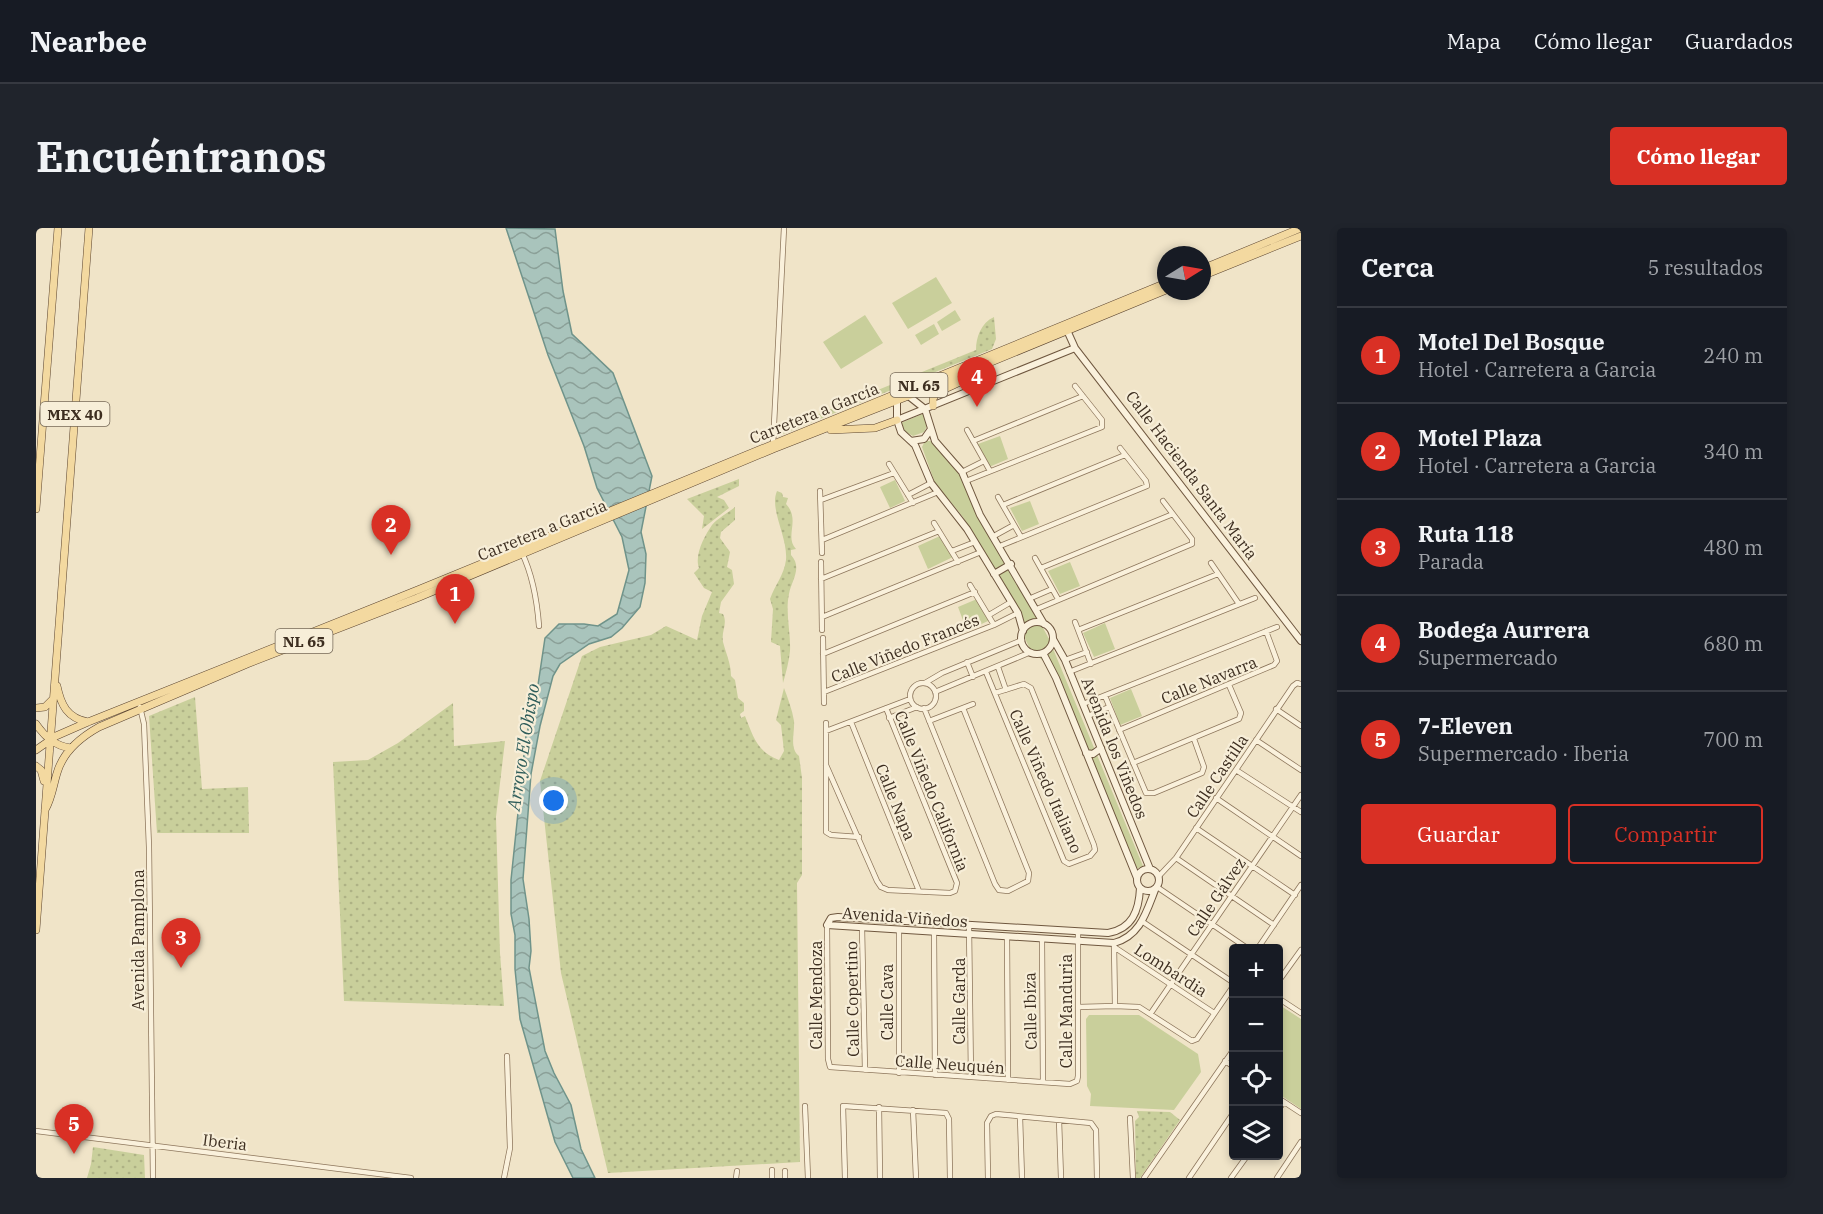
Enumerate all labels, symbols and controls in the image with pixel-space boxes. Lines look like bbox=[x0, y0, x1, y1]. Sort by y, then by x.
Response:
text: Nearbee bbox=[30, 23, 147, 60]
text: Mapa bbox=[1447, 27, 1501, 55]
text: Cómo llegar bbox=[1534, 27, 1652, 55]
text: Guardados bbox=[1685, 27, 1793, 55]
button: Cómo llegar bbox=[1610, 127, 1787, 185]
text: Encuéntranos bbox=[36, 129, 327, 184]
north arrow bbox=[1157, 246, 1211, 300]
text: Cerca bbox=[1361, 250, 1434, 284]
text: 5 resultados bbox=[1647, 254, 1763, 281]
text: Motel Del Bosque bbox=[1418, 327, 1605, 356]
text: 1 bbox=[1375, 342, 1387, 369]
text: 240 m bbox=[1703, 342, 1763, 369]
text: Hotel · Carretera a Garcia bbox=[1418, 356, 1656, 383]
pin: 4 bbox=[958, 358, 996, 407]
road number: NL 65 bbox=[890, 373, 948, 397]
street label: Carretera a García bbox=[747, 378, 882, 448]
street label: Calle Hacienda Santa María bbox=[1122, 387, 1262, 564]
road number: MEX 40 bbox=[40, 402, 110, 426]
text: Motel Plaza bbox=[1418, 423, 1542, 452]
text: 2 bbox=[1375, 438, 1387, 465]
text: 340 m bbox=[1703, 438, 1763, 465]
text: Hotel · Carretera a Garcia bbox=[1418, 452, 1656, 479]
street label: Carretera a Garcia bbox=[475, 495, 610, 565]
pin: 2 bbox=[372, 506, 410, 555]
text: Ruta 118 bbox=[1418, 519, 1514, 548]
text: 3 bbox=[1375, 534, 1387, 561]
text: 480 m bbox=[1703, 534, 1763, 561]
text: Parada bbox=[1418, 548, 1484, 575]
pin: 1 bbox=[436, 574, 474, 624]
street label: Calle Viñedo Francés bbox=[828, 609, 982, 687]
text: Bodega Aurrera bbox=[1418, 615, 1590, 644]
road number: NL 65 bbox=[276, 629, 332, 653]
text: 4 bbox=[1375, 630, 1387, 657]
text: 680 m bbox=[1703, 630, 1763, 657]
text: Supermercado bbox=[1418, 644, 1557, 671]
street label: Calle Navarra bbox=[1158, 652, 1260, 708]
street label: Avenida los Viñedos bbox=[1077, 674, 1153, 822]
water label: Arroyo El Obispo bbox=[501, 682, 544, 813]
street label: Calle Viñedo Italiano bbox=[1005, 706, 1087, 856]
street label: Calle Viñedo California bbox=[891, 708, 974, 875]
text: 7-Eleven bbox=[1418, 711, 1513, 740]
text: 5 bbox=[1375, 726, 1387, 753]
text: 700 m bbox=[1703, 726, 1763, 753]
street label: Calle Castilla bbox=[1182, 730, 1252, 822]
text: Supermercado · Iberia bbox=[1418, 740, 1629, 767]
street label: Calle Napa bbox=[872, 761, 920, 843]
your location bbox=[539, 786, 568, 815]
button: Guardar bbox=[1361, 804, 1556, 864]
button: Compartir bbox=[1568, 804, 1763, 864]
street label: Calle Gálvez bbox=[1182, 854, 1250, 940]
street label: Avenida Pamplona bbox=[128, 869, 148, 1011]
street label: Avenida Viñedos bbox=[842, 903, 968, 931]
pin: 3 bbox=[162, 918, 200, 968]
street label: Lombardia bbox=[1131, 939, 1211, 1001]
street label: Calle Mendoza bbox=[806, 940, 826, 1050]
street label: Calle Copertino bbox=[841, 941, 863, 1057]
map controls bbox=[1229, 944, 1283, 1160]
button: + bbox=[1229, 944, 1283, 998]
street label: Calle Manduria bbox=[1056, 954, 1076, 1068]
street label: Calle Garda bbox=[949, 957, 969, 1044]
street label: Calle Cava bbox=[877, 963, 897, 1040]
street label: Calle Ibiza bbox=[1019, 972, 1041, 1050]
button: − bbox=[1229, 998, 1283, 1052]
street label: Calle Neuquén bbox=[894, 1050, 1006, 1078]
button: locate bbox=[1229, 1052, 1283, 1106]
pin: 5 bbox=[54, 1104, 93, 1154]
button: layers bbox=[1229, 1106, 1283, 1160]
street label: Iberia bbox=[202, 1129, 249, 1155]

